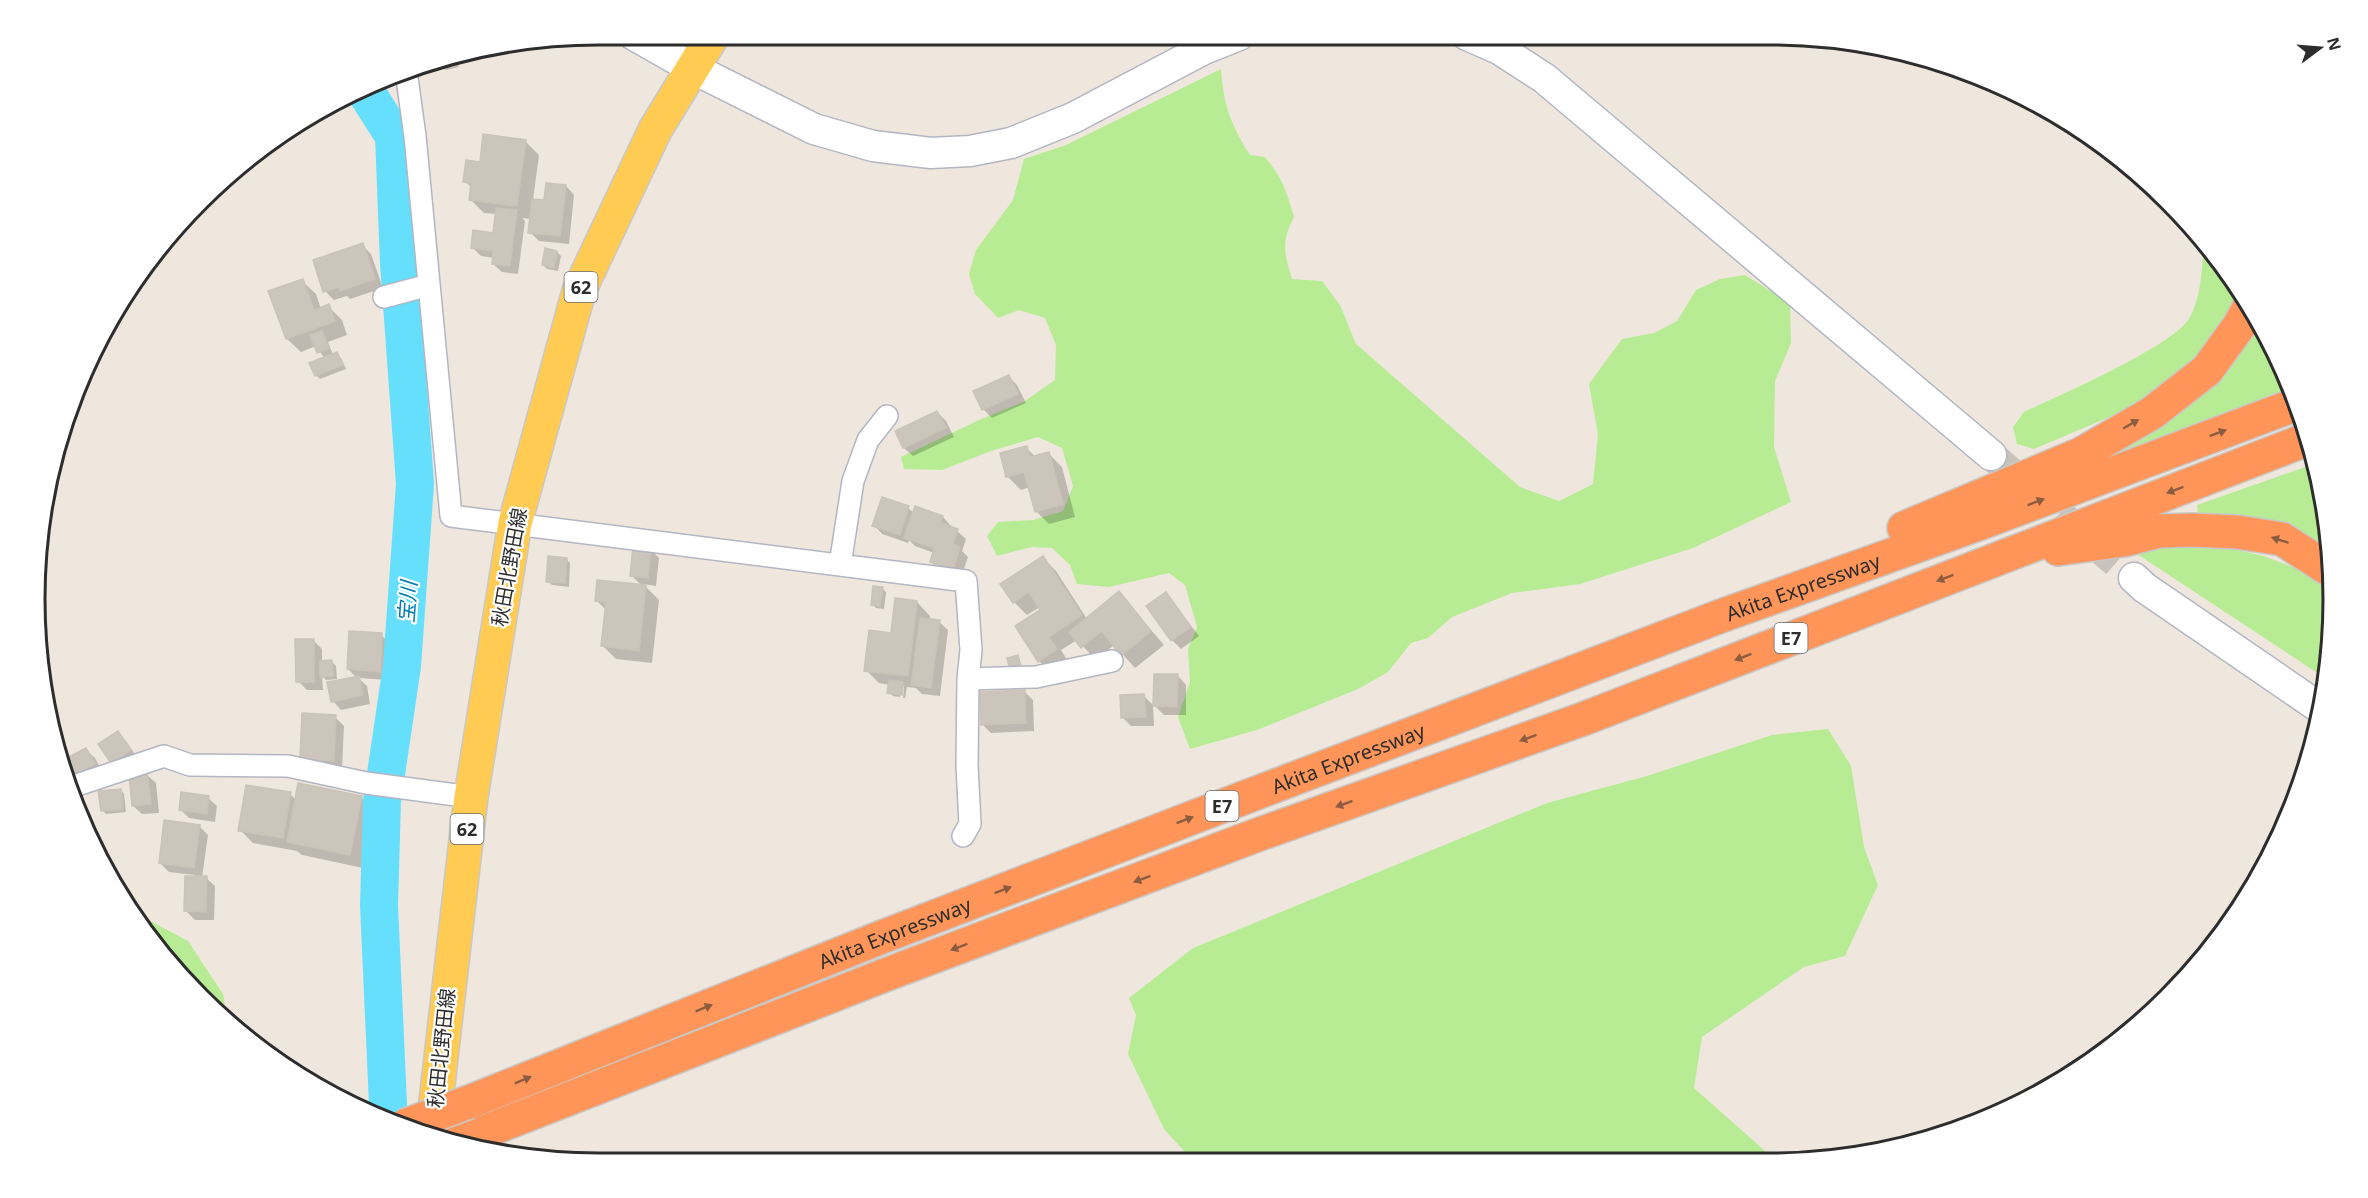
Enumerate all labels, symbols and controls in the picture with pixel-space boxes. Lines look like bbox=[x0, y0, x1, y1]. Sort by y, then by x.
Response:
north arrow bbox=[2290, 18, 2350, 78]
text: N bbox=[2322, 35, 2347, 53]
road number: 62 bbox=[564, 272, 598, 302]
one-way arrow bbox=[2123, 419, 2139, 430]
one-way arrow bbox=[2209, 428, 2227, 438]
one-way arrow bbox=[2166, 485, 2184, 495]
one-way arrow bbox=[2027, 497, 2045, 507]
street label: 秋田北野田線 bbox=[485, 506, 533, 628]
one-way arrow bbox=[2271, 535, 2289, 544]
street label: Akita Expressway bbox=[1722, 546, 1884, 627]
one-way arrow bbox=[1935, 574, 1953, 584]
water label: 宝川 bbox=[392, 578, 423, 624]
road number: E7 bbox=[1774, 623, 1808, 653]
one-way arrow bbox=[1734, 652, 1752, 662]
street label: Akita Expressway bbox=[1268, 716, 1429, 800]
one-way arrow bbox=[1519, 734, 1537, 744]
road number: E7 bbox=[1206, 791, 1238, 821]
one-way arrow bbox=[1335, 799, 1353, 809]
road number: 62 bbox=[450, 814, 484, 844]
one-way arrow bbox=[1176, 815, 1194, 824]
one-way arrow bbox=[1132, 874, 1150, 884]
one-way arrow bbox=[994, 885, 1012, 894]
street label: Akita Expressway bbox=[814, 890, 976, 975]
one-way arrow bbox=[950, 943, 968, 953]
street label: 秋田北野田線 bbox=[421, 987, 461, 1109]
one-way arrow bbox=[696, 1003, 714, 1013]
one-way arrow bbox=[515, 1075, 533, 1085]

